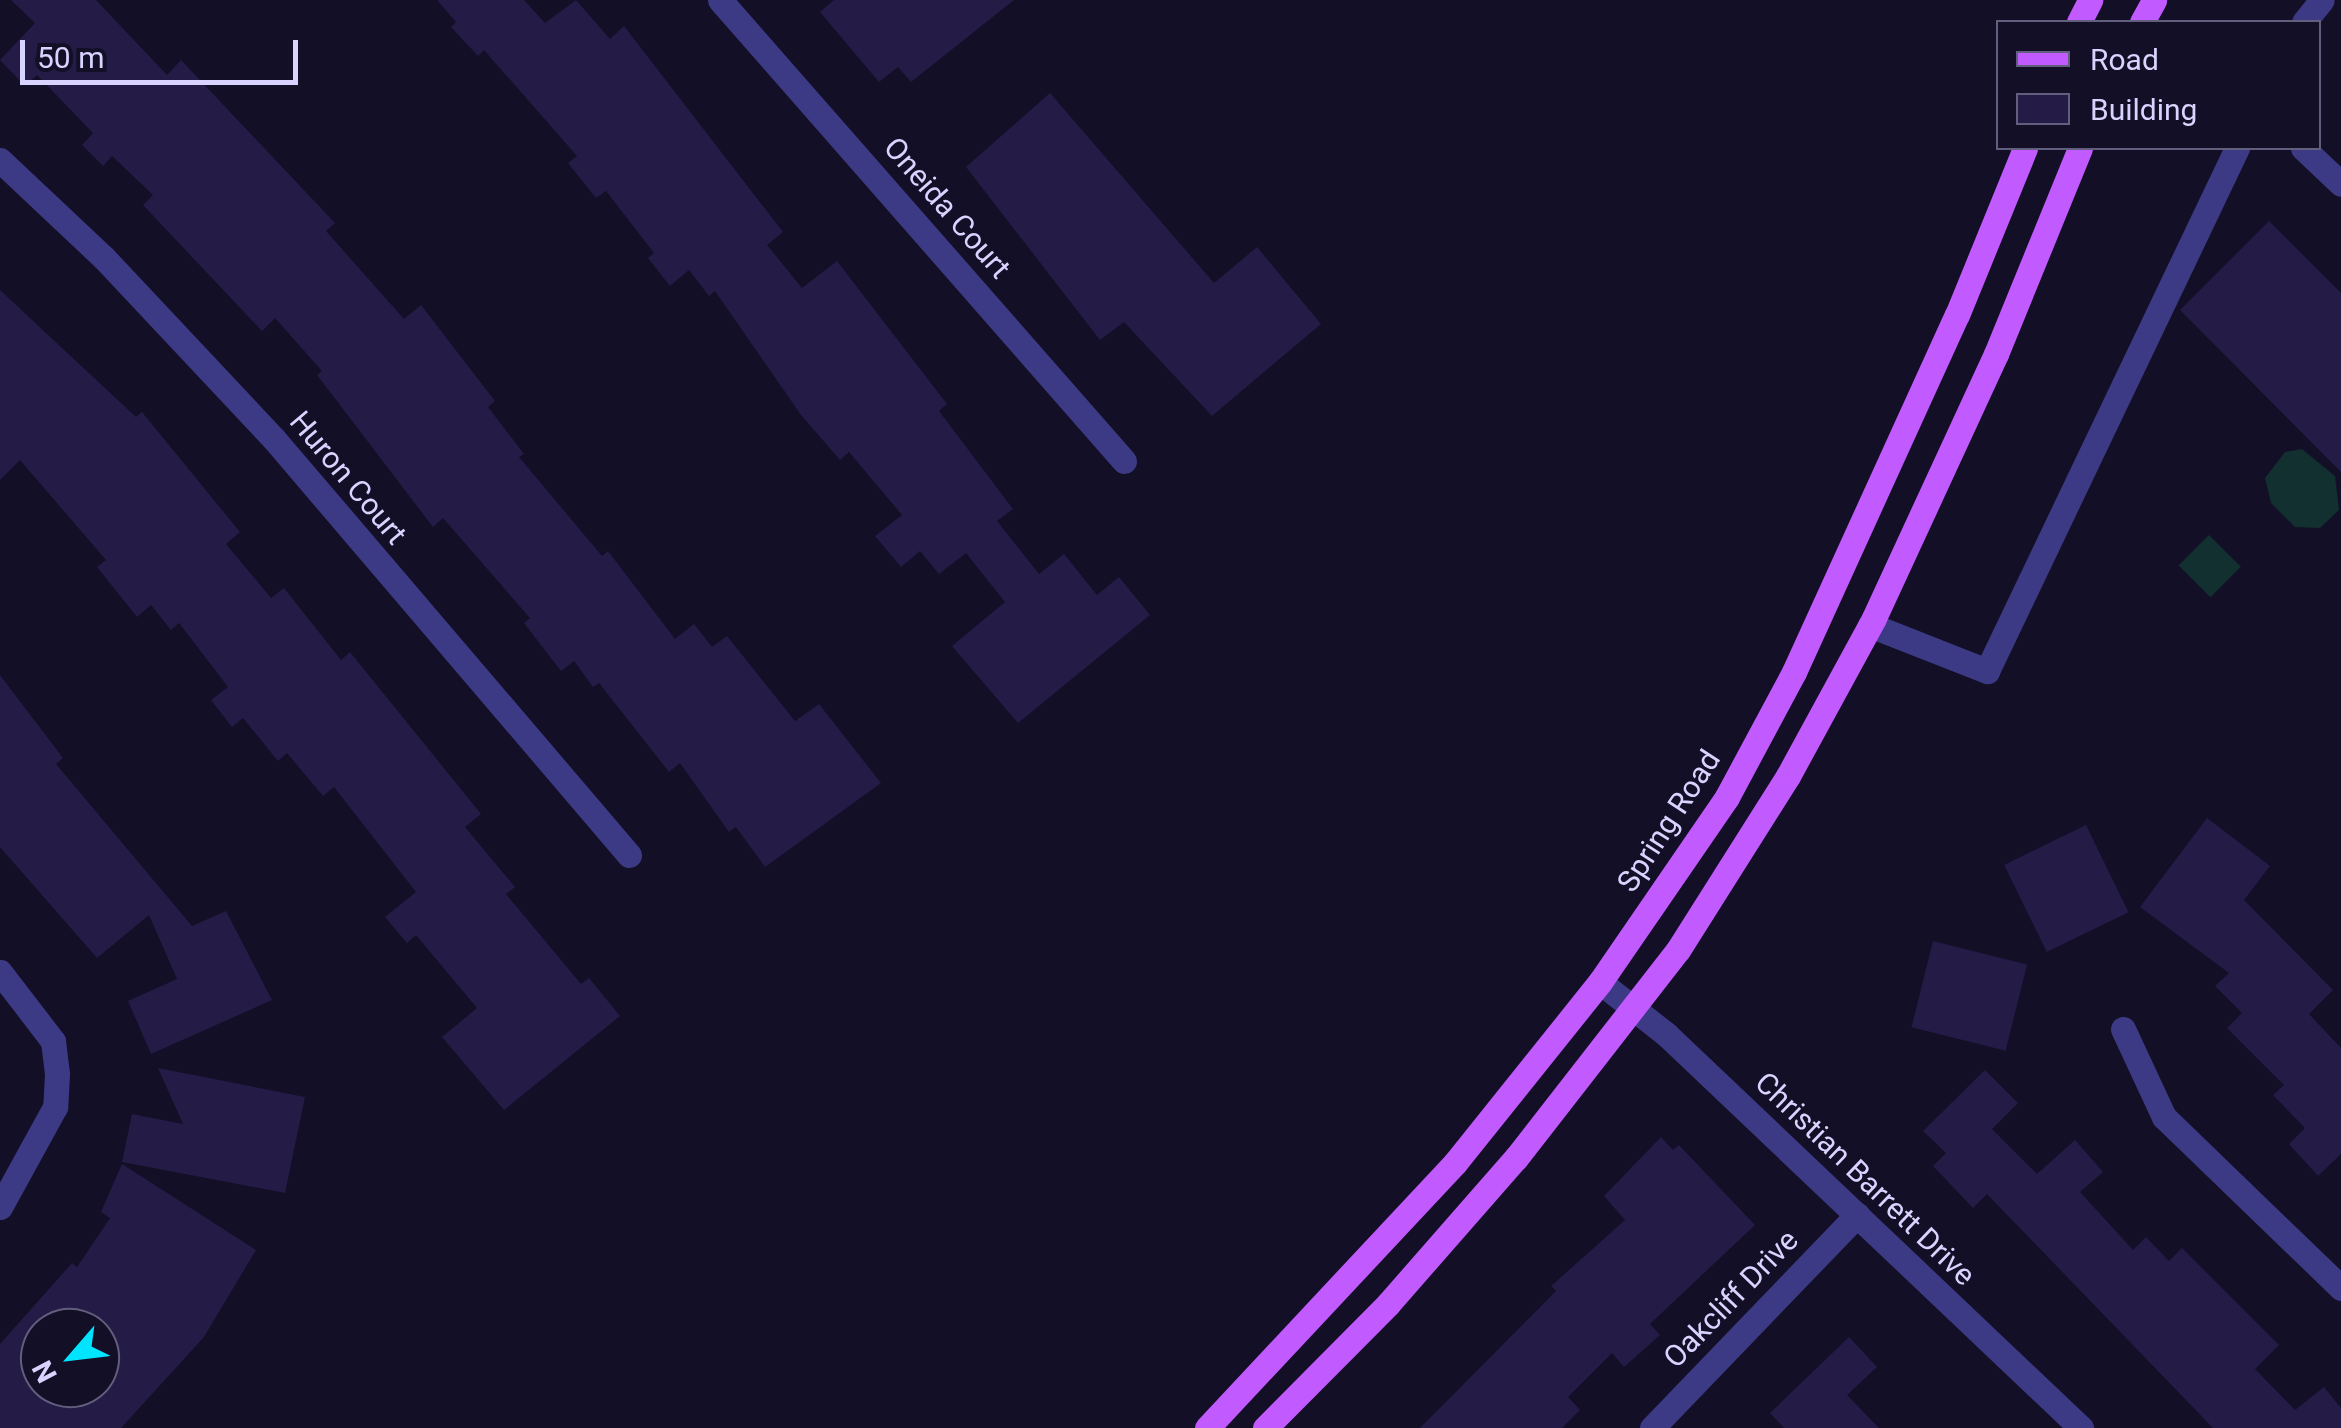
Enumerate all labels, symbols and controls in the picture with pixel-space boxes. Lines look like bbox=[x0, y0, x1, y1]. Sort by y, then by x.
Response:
scale bar bbox=[25, 20, 302, 82]
legend bbox=[1996, 20, 2321, 150]
text: 50 m bbox=[37, 40, 104, 75]
text: Road bbox=[2090, 42, 2159, 77]
text: Building bbox=[2090, 92, 2197, 127]
street label: Oneida Court bbox=[876, 130, 1018, 286]
street label: Huron Court bbox=[282, 404, 414, 552]
street label: Spring Road bbox=[1610, 743, 1728, 899]
street label: Christian Barrett Drive bbox=[1748, 1065, 1982, 1293]
street label: Oakcliff Drive bbox=[1656, 1223, 1806, 1375]
north arrow bbox=[20, 1308, 120, 1408]
text: N bbox=[26, 1355, 64, 1388]

